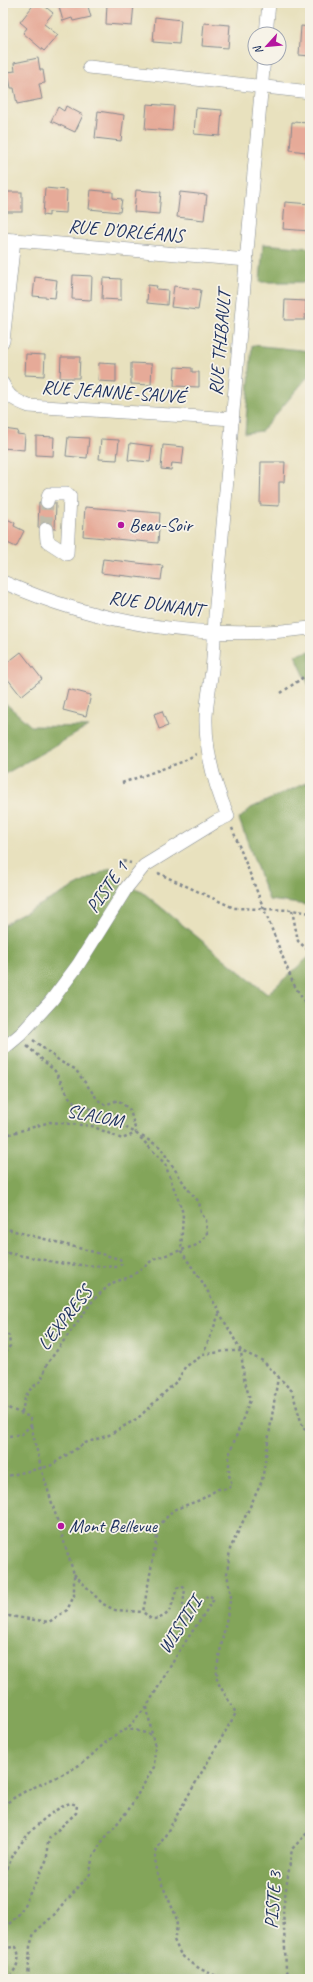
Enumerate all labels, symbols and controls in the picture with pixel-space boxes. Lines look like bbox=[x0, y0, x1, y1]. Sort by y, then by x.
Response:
north arrow bbox=[247, 26, 287, 66]
text: N bbox=[249, 42, 266, 57]
street label: RUE D'ORLÉANS bbox=[68, 214, 187, 248]
street label: RUE THIBAULT bbox=[203, 284, 237, 396]
street label: RUE JEANNE-SAUVÉ bbox=[41, 375, 190, 409]
place label: Beau-Soir bbox=[129, 513, 194, 537]
marker: Beau-Soir bbox=[116, 520, 126, 530]
street label: RUE DUNANT bbox=[108, 586, 210, 623]
street label: PISTE 1 bbox=[81, 855, 134, 917]
street label: SLALOM bbox=[65, 1099, 127, 1134]
street label: L'EXPRESS bbox=[32, 1279, 99, 1355]
place label: Mont Bellevue bbox=[69, 1514, 159, 1538]
marker: Mont Bellevue bbox=[56, 1521, 66, 1531]
street label: WISTITI bbox=[153, 1588, 210, 1658]
street label: PISTE 3 bbox=[259, 1869, 287, 1929]

